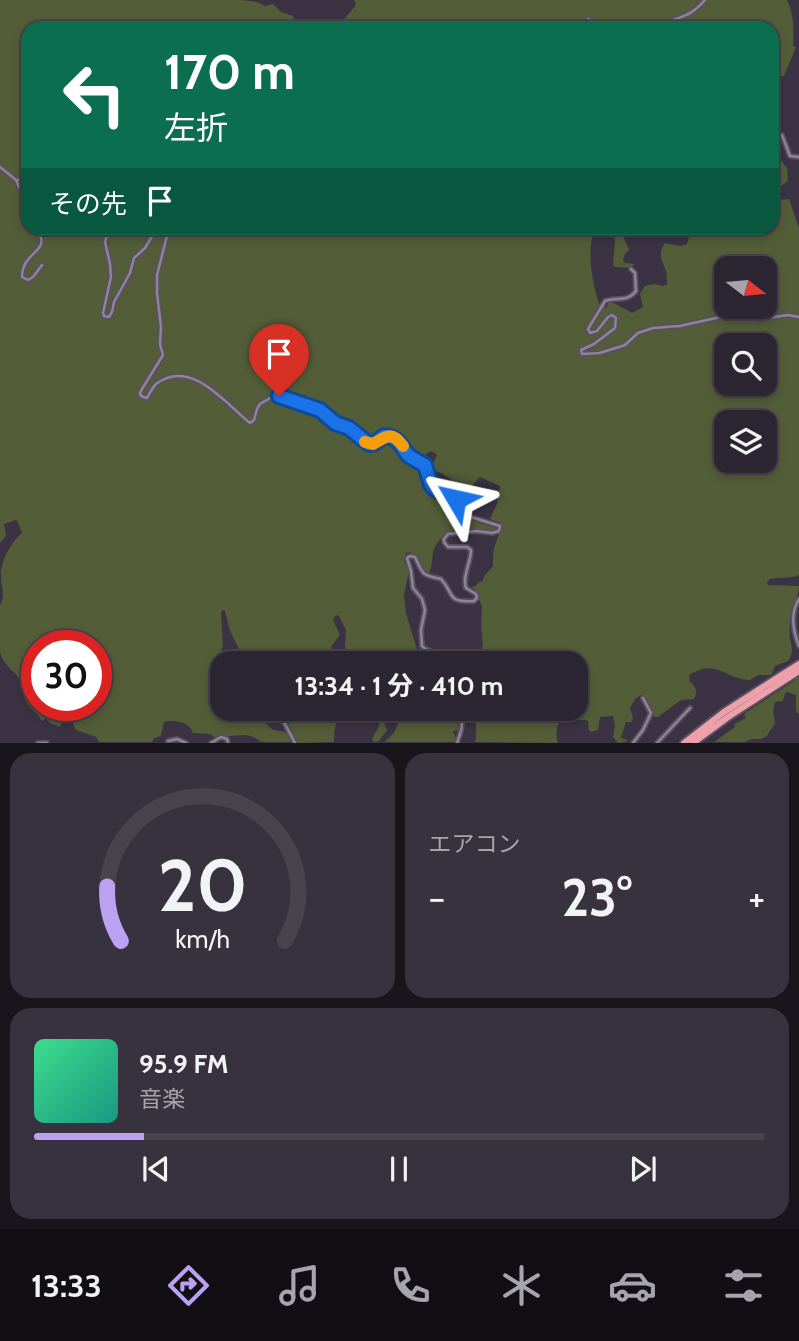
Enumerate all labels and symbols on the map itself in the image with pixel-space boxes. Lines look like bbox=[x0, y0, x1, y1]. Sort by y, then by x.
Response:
north arrow bbox=[714, 256, 777, 318]
pin bbox=[249, 324, 309, 396]
position arrow bbox=[419, 462, 493, 536]
speed limit sign: 30 bbox=[21, 630, 112, 721]

